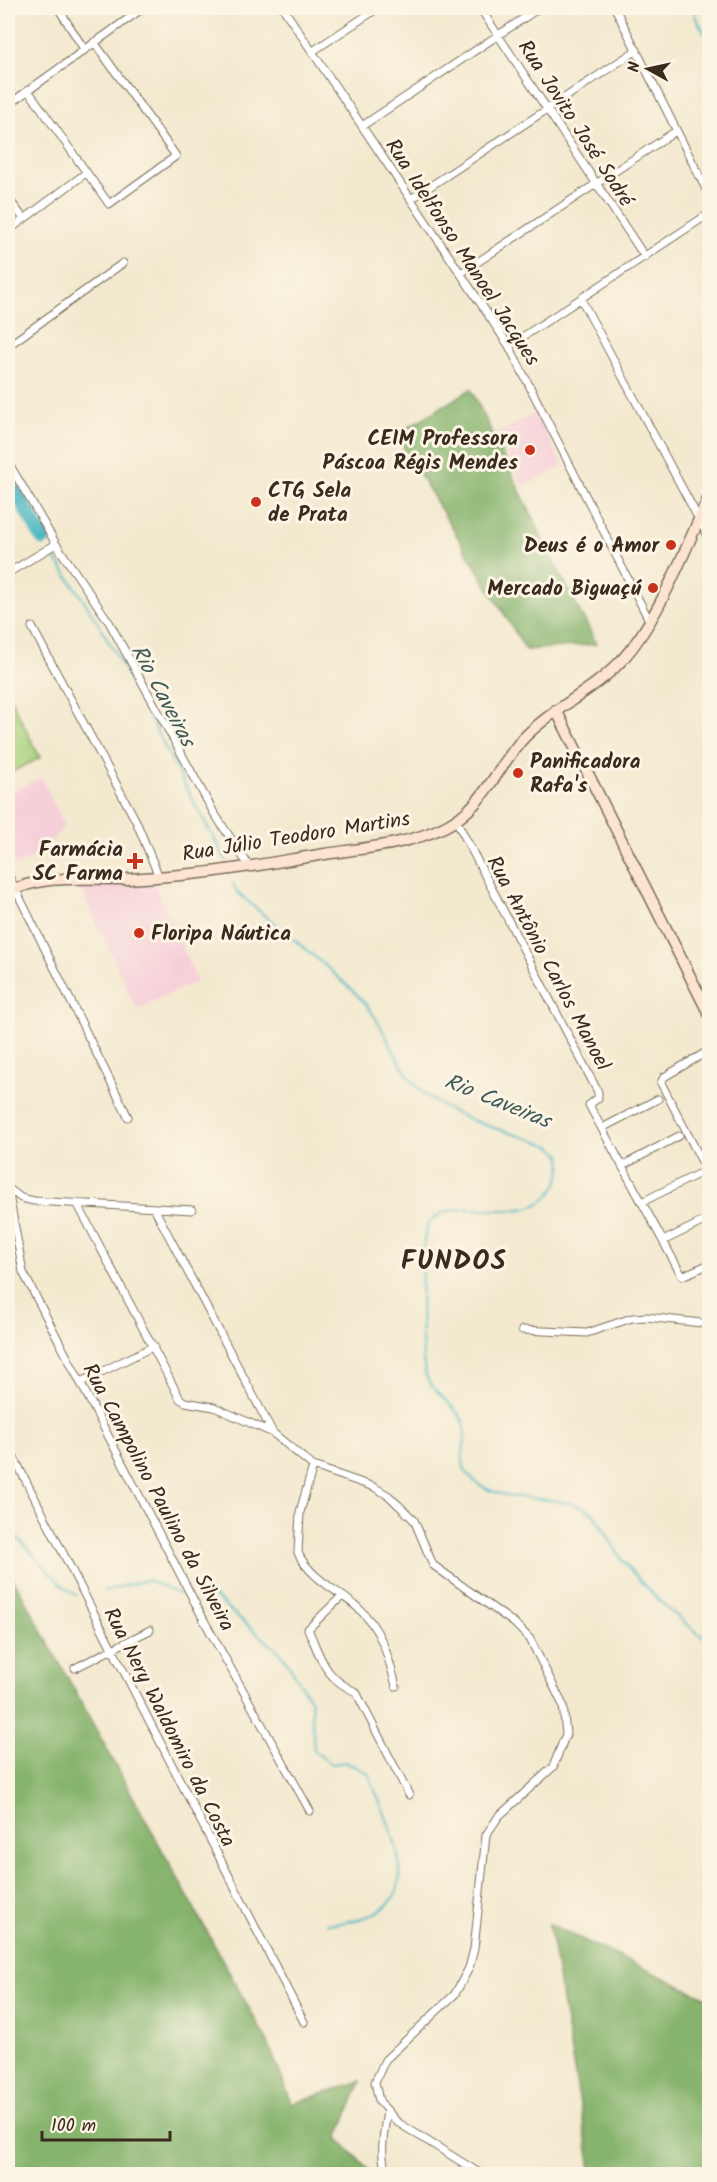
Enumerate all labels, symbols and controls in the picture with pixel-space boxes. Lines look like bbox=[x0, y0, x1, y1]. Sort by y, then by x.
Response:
street label: Rua Jovito José Sodré bbox=[508, 34, 642, 214]
north arrow bbox=[618, 39, 678, 99]
text: N bbox=[622, 60, 648, 74]
street label: Rua Idelfonso Manoel Jacques bbox=[376, 133, 548, 373]
place label: CEIM Professora Páscoa Régis Mendes bbox=[322, 423, 518, 480]
marker: CEIM Professora Páscoa Régis Mendes bbox=[523, 443, 537, 457]
place label: CTG Sela de Prata bbox=[268, 475, 351, 532]
marker: CTG Sela de Prata bbox=[249, 495, 263, 509]
place label: Deus é o Amor bbox=[524, 530, 660, 563]
marker: Deus é o Amor bbox=[664, 538, 678, 552]
place label: Mercado Biguaçú bbox=[487, 573, 642, 606]
marker: Mercado Biguaçú bbox=[646, 581, 660, 595]
water label: Rio Caveiras bbox=[120, 639, 205, 756]
place label: Panificadora Rafa's bbox=[530, 746, 641, 803]
marker: Panificadora Rafa's bbox=[511, 766, 525, 780]
street label: Rua Júlio Teodoro Martins bbox=[180, 803, 413, 872]
place label: Farmácia SC Farma bbox=[33, 834, 123, 891]
street label: Rua Antônio Carlos Manoel bbox=[477, 850, 618, 1077]
marker: Farmácia SC Farma bbox=[128, 854, 142, 868]
place label: Floripa Náutica bbox=[151, 918, 291, 951]
marker: Floripa Náutica bbox=[132, 926, 146, 940]
water label: Rio Caveiras bbox=[439, 1065, 558, 1140]
district label: FUNDOS bbox=[401, 1240, 507, 1283]
street label: Rua Campolino Paulino da Silveira bbox=[73, 1358, 243, 1638]
street label: Rua Nery Waldomiro da Costa bbox=[94, 1602, 244, 1853]
scale bar bbox=[42, 2104, 170, 2142]
text: 100 m bbox=[51, 2112, 96, 2141]

